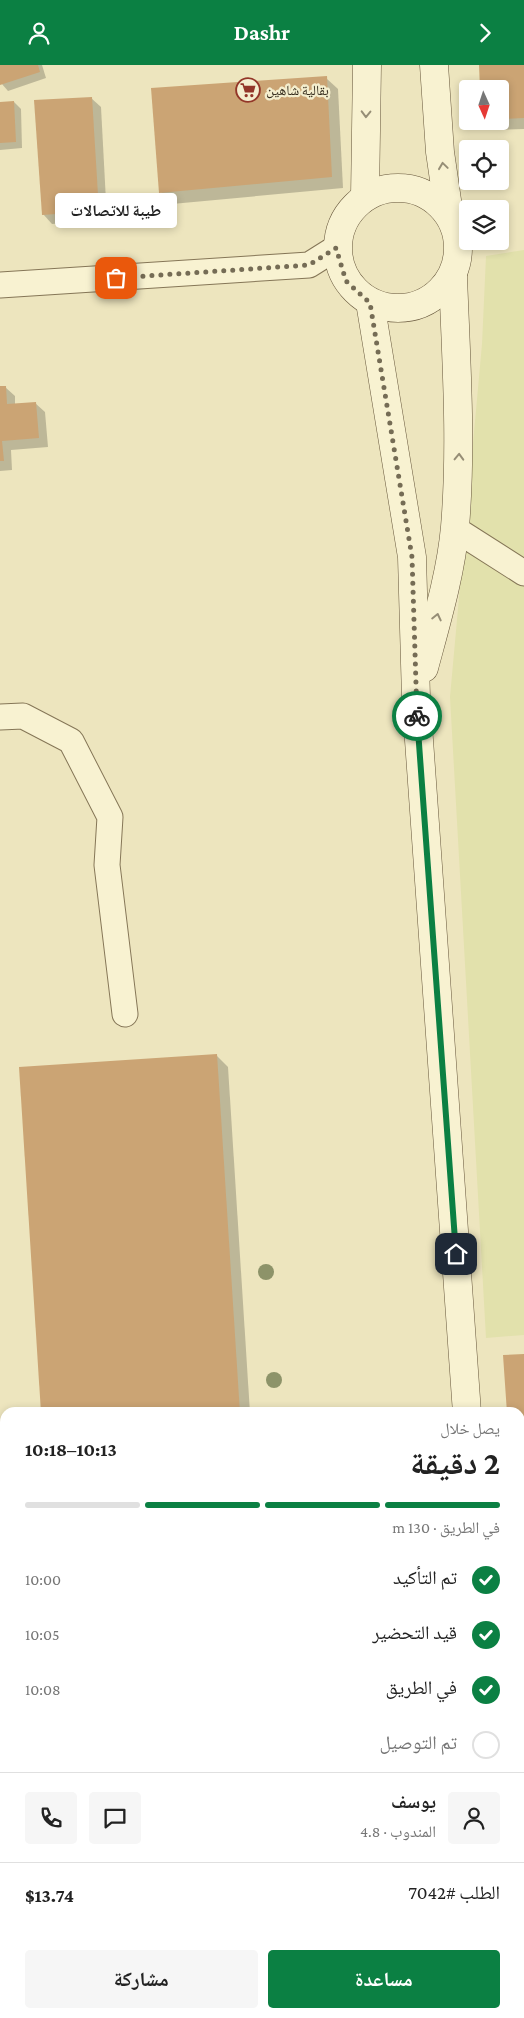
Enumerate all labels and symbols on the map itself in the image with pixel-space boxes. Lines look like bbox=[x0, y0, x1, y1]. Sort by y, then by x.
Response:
supermarket icon: بقالية شاهين bbox=[235, 77, 261, 103]
north arrow bbox=[459, 80, 509, 130]
place label: بقالية شاهين bbox=[266, 82, 329, 99]
one-way arrow bbox=[361, 110, 371, 118]
one-way arrow bbox=[438, 162, 448, 170]
callout: طيبة للاتصالات bbox=[55, 193, 177, 228]
pin bbox=[95, 257, 137, 299]
one-way arrow bbox=[454, 452, 464, 460]
one-way arrow bbox=[431, 613, 442, 622]
courier bbox=[392, 691, 442, 741]
pin bbox=[435, 1233, 477, 1275]

